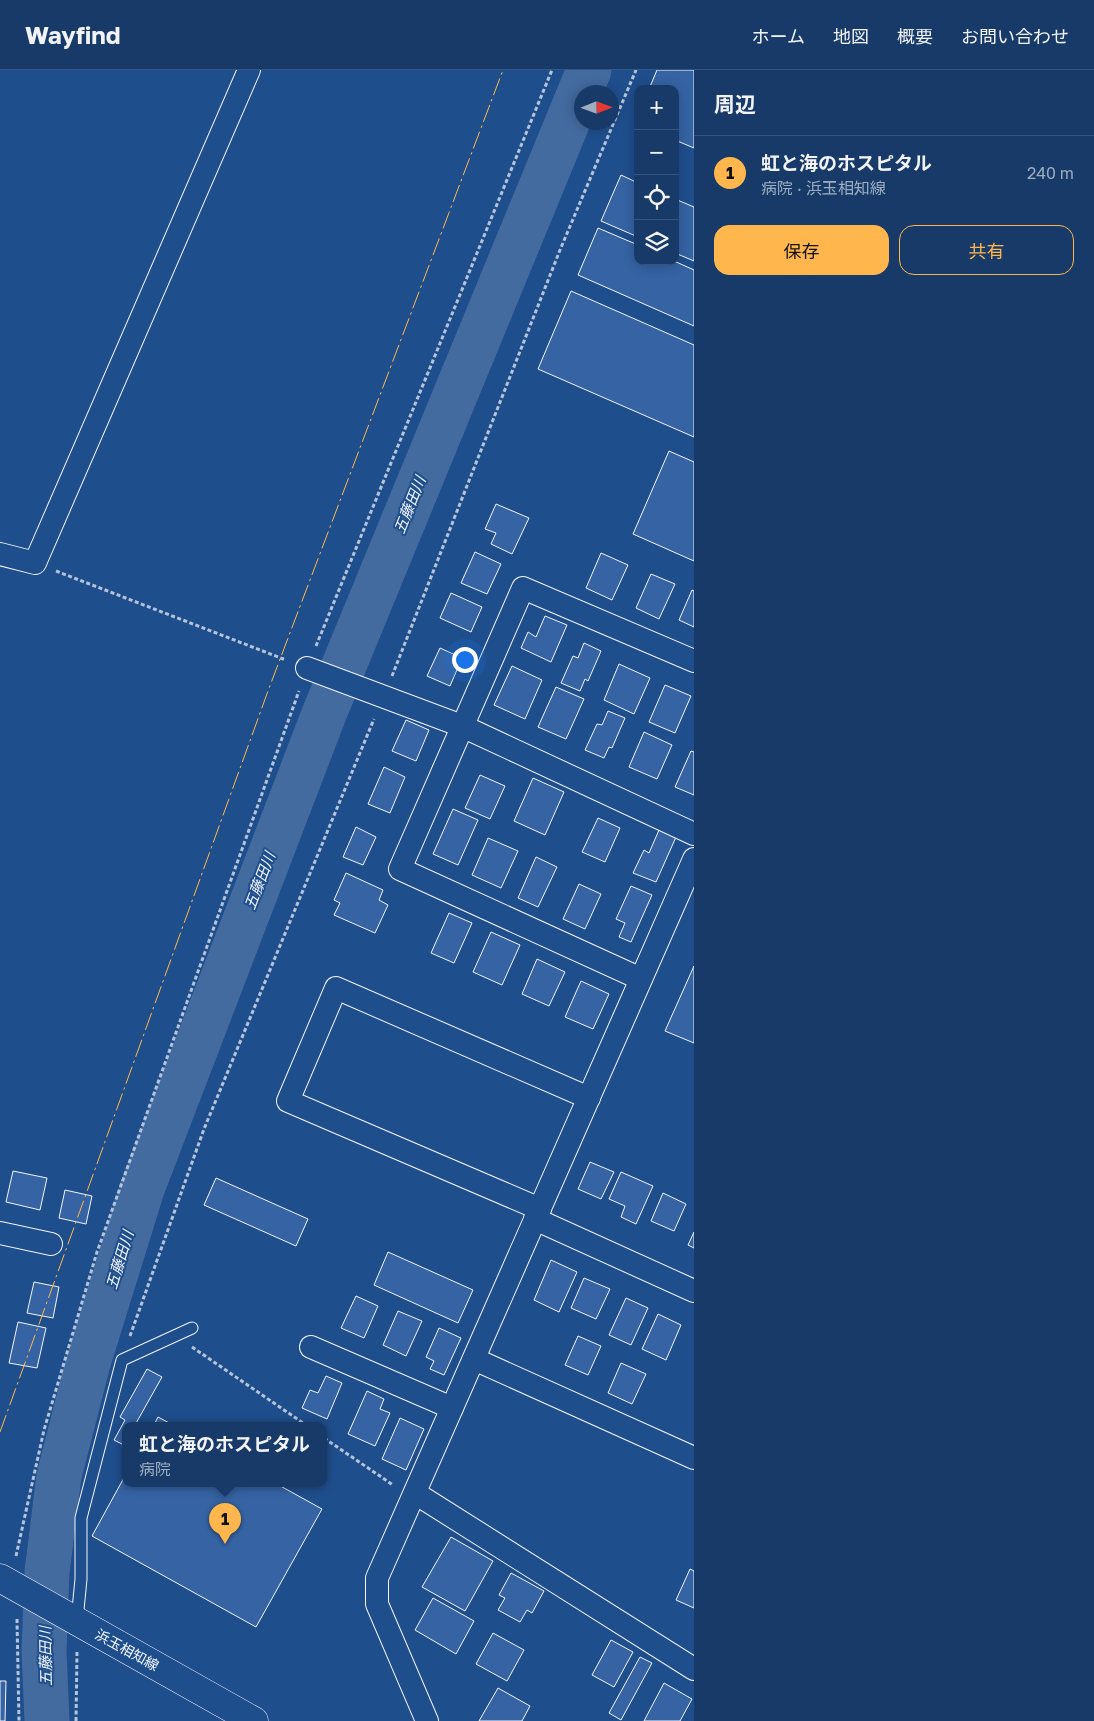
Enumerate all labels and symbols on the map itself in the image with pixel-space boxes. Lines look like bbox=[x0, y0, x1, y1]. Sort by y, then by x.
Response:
north arrow bbox=[574, 85, 619, 130]
water label: 五藤田川 bbox=[389, 472, 429, 536]
your location bbox=[452, 647, 478, 673]
water label: 五藤田川 bbox=[240, 848, 279, 912]
water label: 五藤田川 bbox=[102, 1226, 137, 1291]
pin: 1 bbox=[209, 1503, 241, 1544]
water label: 五藤田川 bbox=[35, 1624, 55, 1686]
street label: 浜玉相知線 bbox=[93, 1625, 162, 1674]

